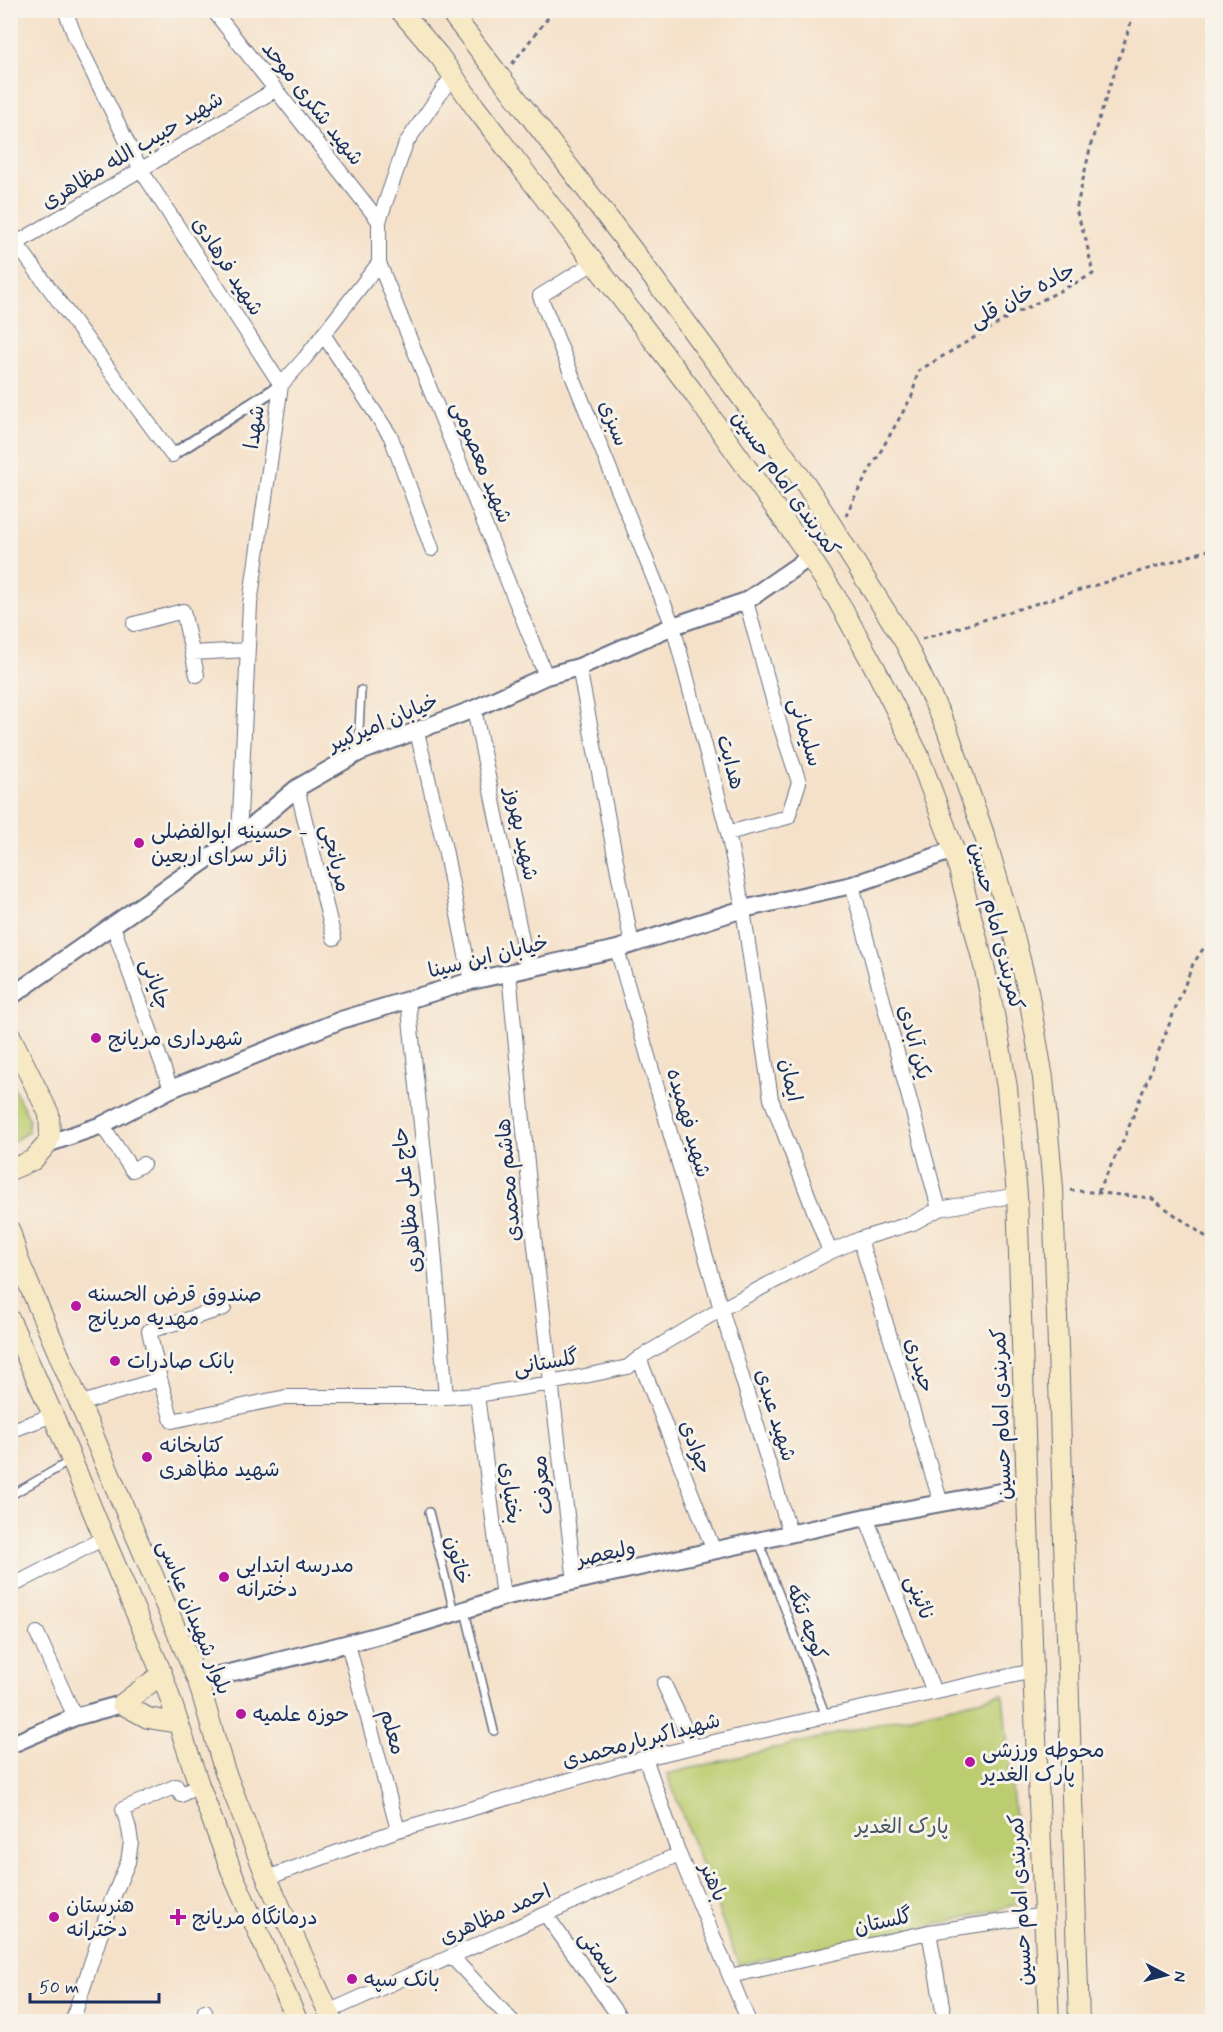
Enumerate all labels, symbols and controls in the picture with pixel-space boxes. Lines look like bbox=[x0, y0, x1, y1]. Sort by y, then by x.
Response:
street label: شهید شکری موحد bbox=[255, 36, 370, 172]
street label: شهید حبیب الله مظاهری bbox=[36, 85, 229, 216]
street label: شهید فرهادی bbox=[185, 212, 270, 321]
street label: جاده خان قلی bbox=[965, 256, 1080, 335]
street label: سبزی bbox=[591, 396, 635, 451]
street label: شهید معصومی bbox=[444, 397, 518, 528]
street label: شهدا bbox=[238, 403, 272, 451]
street label: کمربندی امام حسین bbox=[724, 405, 846, 563]
street label: خیابان امیرکبیر bbox=[322, 687, 443, 759]
street label: سلیمانی bbox=[781, 694, 829, 770]
street label: هدایت bbox=[709, 732, 751, 793]
street label: شهید بهروز bbox=[497, 783, 545, 883]
place label: حسینه ابوالفضلی - زائر سرای اربعین bbox=[151, 818, 308, 870]
street label: مریانجی bbox=[313, 821, 357, 895]
marker: حسینه ابوالفضلی - زائر سرای اربعین bbox=[132, 836, 146, 850]
street label: کمربندی امام حسین bbox=[961, 839, 1030, 1013]
street label: خیابان ابن سینا bbox=[425, 928, 551, 985]
street label: چایانی bbox=[133, 955, 177, 1014]
street label: یکن آبادی bbox=[891, 1002, 937, 1083]
place label: شهرداری مریانج bbox=[108, 1025, 243, 1053]
marker: شهرداری مریانج bbox=[89, 1031, 103, 1045]
street label: ایمان bbox=[772, 1056, 808, 1104]
street label: شهید فهمیده bbox=[659, 1065, 717, 1181]
street label: هاشم محمدی bbox=[490, 1117, 529, 1243]
street label: حاج علی مظاهری bbox=[386, 1126, 430, 1274]
place label: صندوق قرض الحسنه مهدیه مریانج bbox=[88, 1281, 262, 1333]
marker: صندوق قرض الحسنه مهدیه مریانج bbox=[69, 1299, 83, 1313]
street label: کمربندی امام حسین bbox=[985, 1327, 1020, 1500]
street label: حیدری bbox=[897, 1334, 941, 1396]
street label: گلستانی bbox=[511, 1343, 581, 1382]
place label: بانک صادرات bbox=[127, 1348, 235, 1376]
marker: بانک صادرات bbox=[108, 1354, 122, 1368]
street label: شهید عبدی bbox=[748, 1366, 802, 1465]
street label: جوادی bbox=[672, 1416, 718, 1478]
place label: کتابخانه شهید مظاهری bbox=[159, 1432, 280, 1484]
marker: کتابخانه شهید مظاهری bbox=[140, 1450, 154, 1464]
street label: معرفت bbox=[525, 1454, 561, 1516]
street label: بختیاری bbox=[492, 1461, 528, 1526]
street label: خاتون bbox=[437, 1533, 477, 1588]
street label: ولیعصر bbox=[572, 1534, 638, 1574]
street label: بلوار شهیدان عباسی bbox=[150, 1536, 238, 1699]
place label: مدرسه ابتدایی دخترانه bbox=[236, 1552, 354, 1604]
marker: مدرسه ابتدایی دخترانه bbox=[217, 1570, 231, 1584]
street label: نائینی bbox=[898, 1571, 940, 1623]
street label: کوچه تنگه bbox=[779, 1580, 833, 1665]
place label: حوزه علمیه bbox=[253, 1701, 349, 1729]
street label: معلم bbox=[372, 1706, 412, 1758]
street label: شهیداکبریارمحمدی bbox=[559, 1706, 723, 1776]
marker: حوزه علمیه bbox=[234, 1707, 248, 1721]
place label: محوطه ورزشی پارک الغدیر bbox=[980, 1737, 1105, 1789]
marker: محوطه ورزشی پارک الغدیر bbox=[963, 1755, 977, 1769]
park label: پارک الغدیر bbox=[853, 1813, 949, 1841]
street label: کمربندی امام حسین bbox=[1003, 1813, 1040, 1987]
street label: باهنر bbox=[692, 1857, 734, 1906]
street label: احمد مظاهری bbox=[435, 1878, 556, 1952]
place label: هنرستان دخترانه bbox=[66, 1892, 134, 1944]
street label: گلستان bbox=[852, 1902, 915, 1942]
place label: درمانگاه مریانج bbox=[192, 1904, 318, 1932]
marker: درمانگاه مریانج bbox=[169, 1908, 187, 1926]
marker: هنرستان دخترانه bbox=[47, 1910, 61, 1924]
street label: رسمتی bbox=[572, 1925, 629, 1988]
north arrow bbox=[1136, 1945, 1196, 2005]
scale bar bbox=[30, 1966, 159, 2004]
place label: بانک سپه bbox=[364, 1966, 440, 1994]
text: N bbox=[1168, 1970, 1190, 1983]
marker: بانک سپه bbox=[345, 1972, 359, 1986]
text: 50 m bbox=[39, 1976, 79, 2000]

